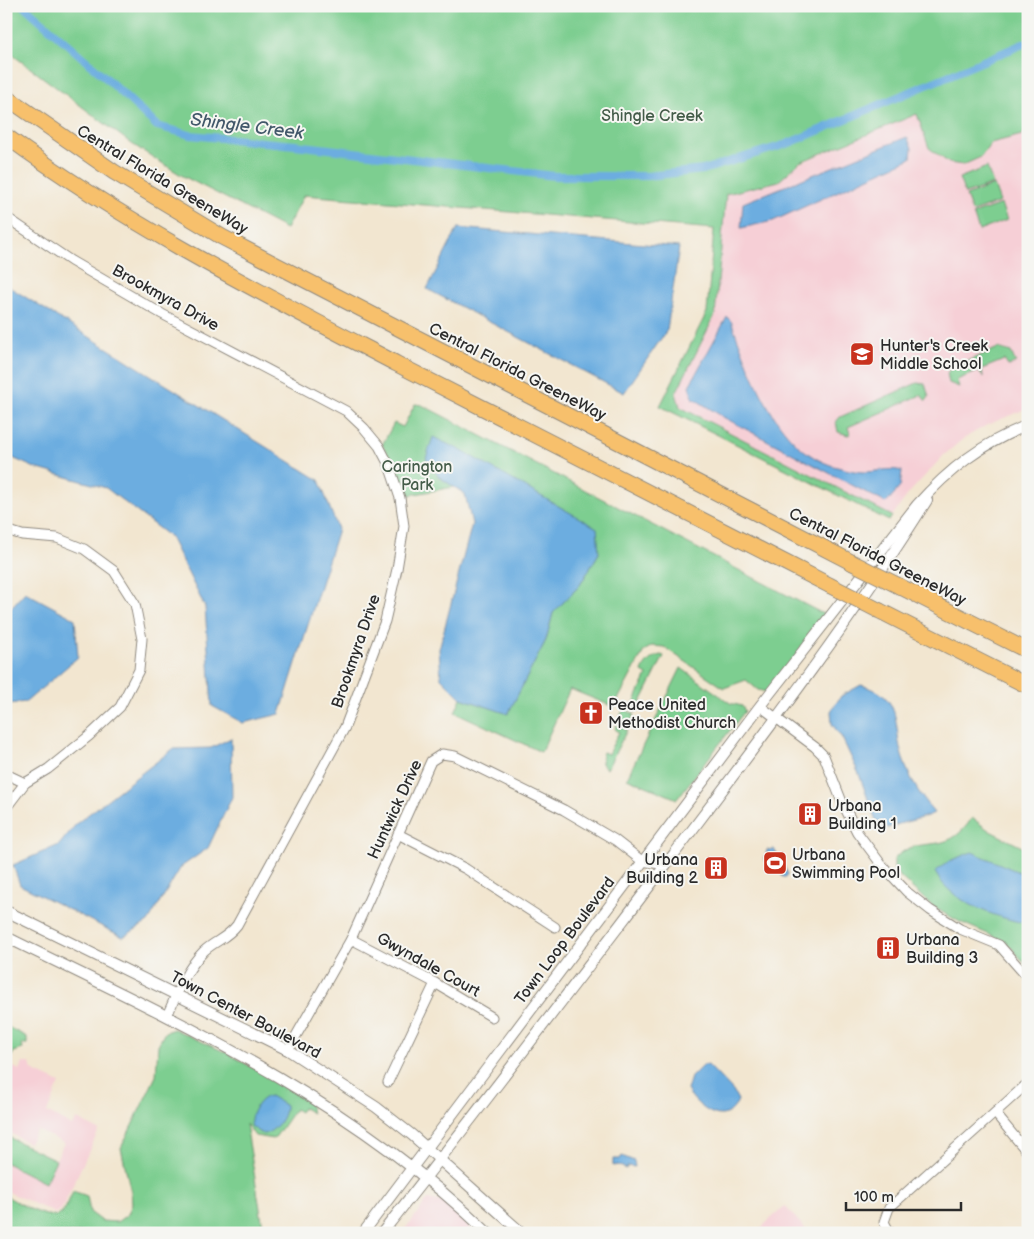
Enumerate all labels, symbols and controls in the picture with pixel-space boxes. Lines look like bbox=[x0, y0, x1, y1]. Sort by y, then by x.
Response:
park label: Shingle Creek bbox=[601, 107, 703, 126]
water label: Shingle Creek bbox=[189, 109, 306, 144]
street label: Central Florida GreeneWay bbox=[73, 122, 252, 239]
street label: Brookmyra Drive bbox=[108, 261, 223, 336]
street label: Central Florida GreeneWay bbox=[426, 319, 610, 426]
place label: Hunter's Creek Middle School bbox=[880, 337, 988, 374]
school or university icon: Hunter's Creek Middle School bbox=[849, 341, 875, 367]
park label: Carington Park bbox=[382, 458, 452, 495]
street label: Central Florida GreeneWay bbox=[786, 504, 970, 611]
street label: Brookmyra Drive bbox=[328, 591, 385, 711]
place label: Peace United Methodist Church bbox=[608, 696, 736, 733]
church icon: Peace United Methodist Church bbox=[578, 700, 604, 726]
street label: Huntwick Drive bbox=[364, 757, 427, 862]
place label: Urbana Building 1 bbox=[828, 797, 897, 834]
building icon: Urbana Building 1 bbox=[797, 801, 823, 827]
place label: Urbana Swimming Pool bbox=[792, 846, 900, 883]
sports icon: Urbana Swimming Pool bbox=[762, 850, 788, 876]
place label: Urbana Building 2 bbox=[626, 851, 699, 888]
building icon: Urbana Building 2 bbox=[703, 855, 729, 881]
street label: Town Loop Boulevard bbox=[511, 874, 619, 1008]
street label: Gwyndale Court bbox=[373, 929, 483, 1002]
place label: Urbana Building 3 bbox=[906, 931, 979, 968]
building icon: Urbana Building 3 bbox=[875, 935, 901, 961]
street label: Town Center Boulevard bbox=[167, 968, 324, 1063]
scale bar bbox=[846, 1179, 962, 1211]
text: 100 m bbox=[854, 1188, 894, 1207]

